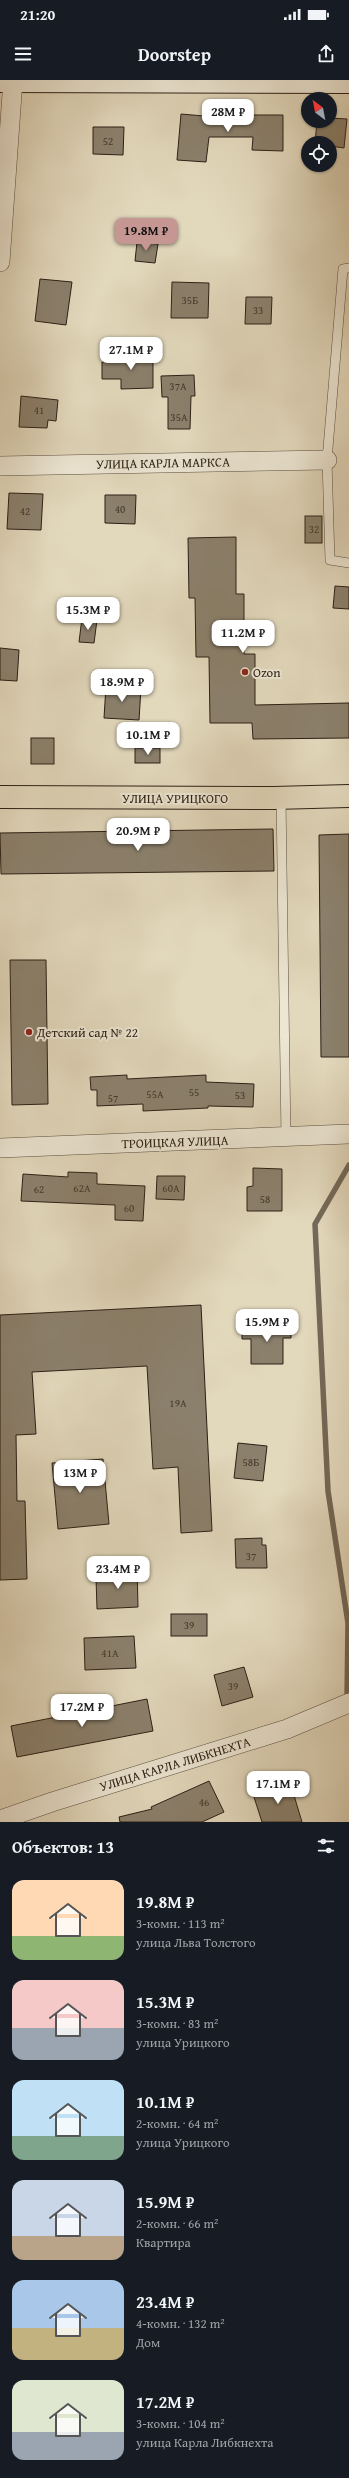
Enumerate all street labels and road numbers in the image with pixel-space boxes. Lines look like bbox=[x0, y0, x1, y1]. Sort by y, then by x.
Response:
street label: УЛИЦА КАРЛА МАРКСА bbox=[96, 452, 230, 474]
street label: УЛИЦА УРИЦКОГО bbox=[122, 789, 228, 808]
street label: ТРОИЦКАЯ УЛИЦА bbox=[121, 1131, 229, 1153]
street label: УЛИЦА КАРЛА ЛИБКНЕХТА bbox=[97, 1732, 253, 1796]

